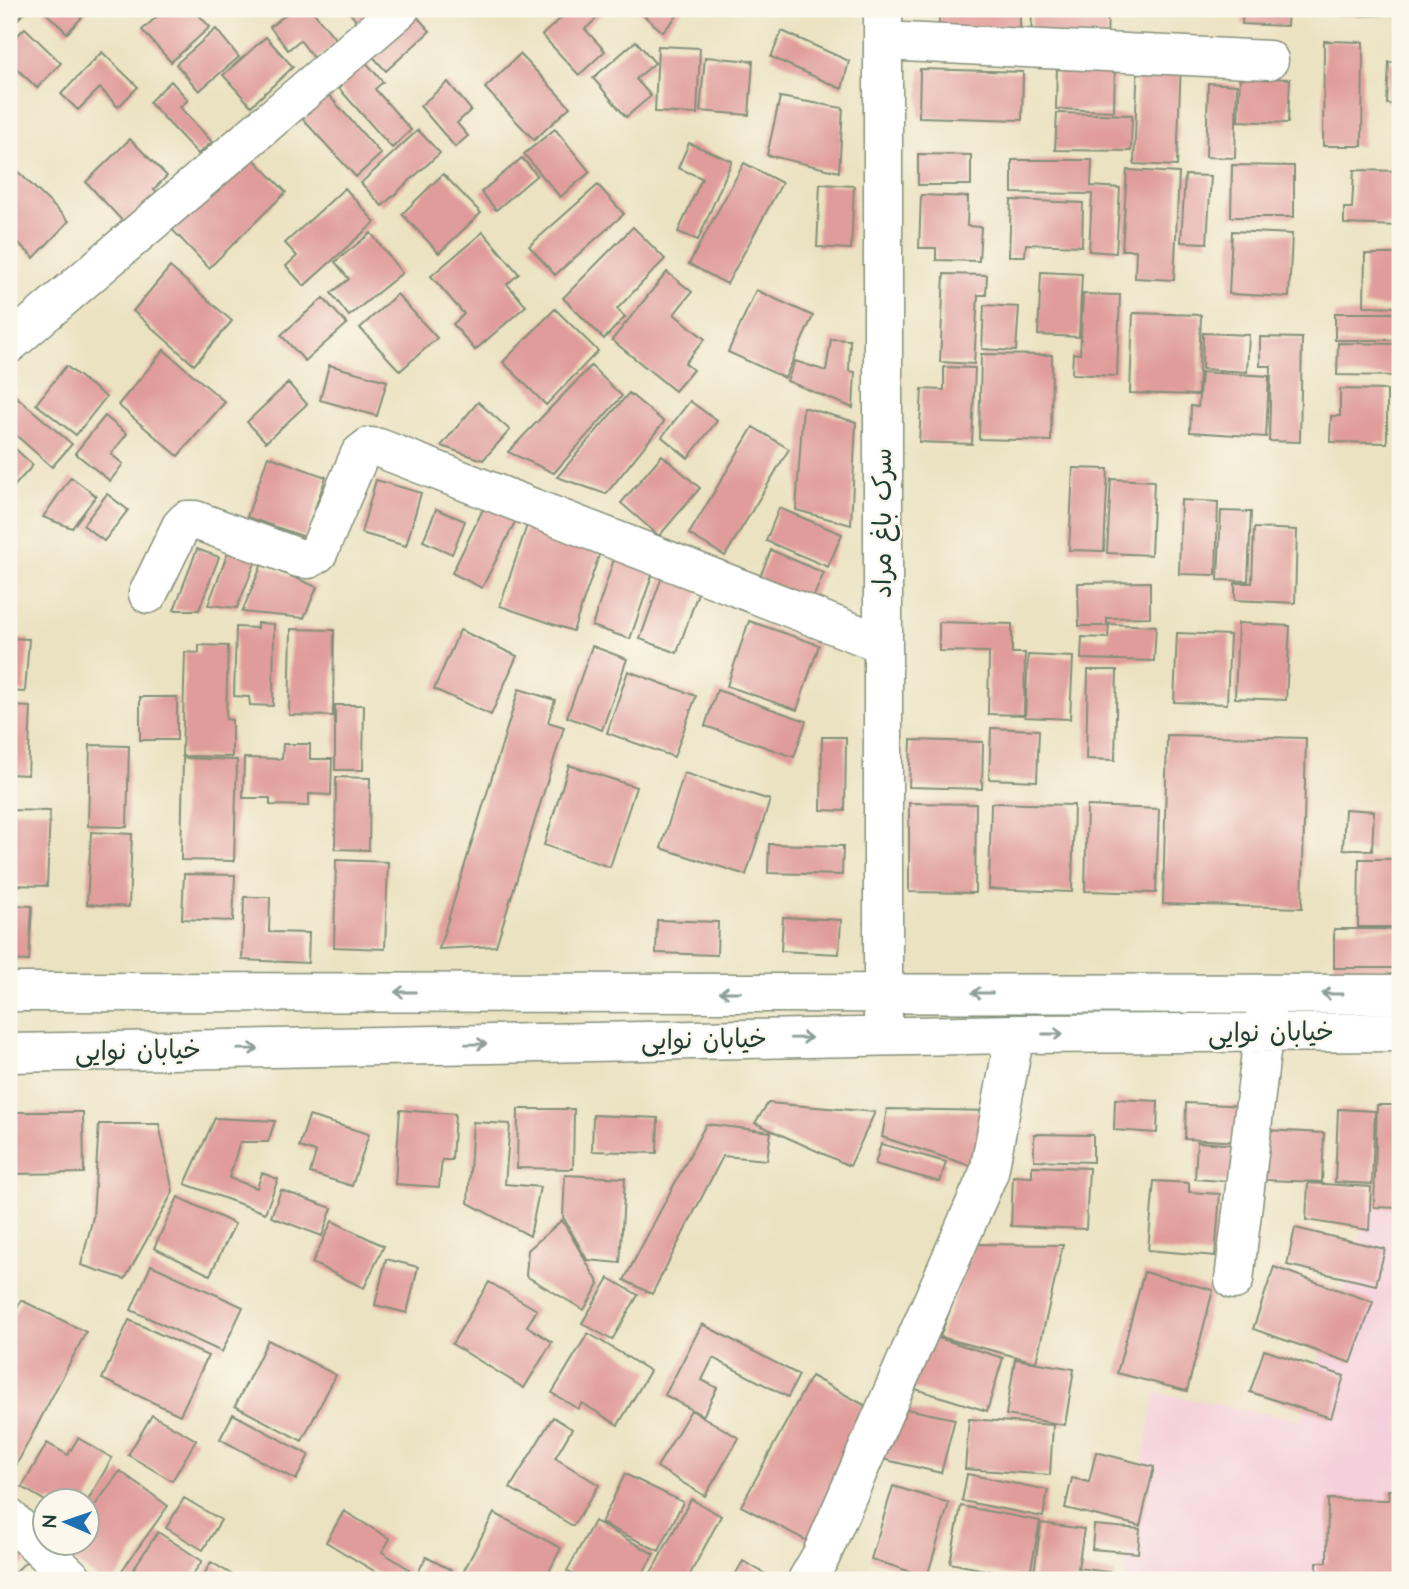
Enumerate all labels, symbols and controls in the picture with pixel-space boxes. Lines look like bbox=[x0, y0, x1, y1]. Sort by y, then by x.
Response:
street label: سرک باغ مراد bbox=[865, 448, 901, 598]
one-way arrow bbox=[393, 985, 416, 999]
one-way arrow bbox=[719, 985, 742, 999]
one-way arrow bbox=[971, 986, 994, 999]
one-way arrow bbox=[1321, 987, 1344, 1001]
street label: خیابان نوایی bbox=[1208, 1014, 1334, 1052]
street label: خیابان نوایی bbox=[641, 1021, 767, 1059]
one-way arrow bbox=[1042, 1027, 1065, 1041]
one-way arrow bbox=[790, 1031, 813, 1045]
street label: خیابان نوایی bbox=[75, 1032, 201, 1070]
one-way arrow bbox=[464, 1038, 487, 1051]
one-way arrow bbox=[237, 1042, 260, 1056]
north arrow bbox=[32, 1488, 102, 1558]
text: N bbox=[37, 1515, 64, 1528]

